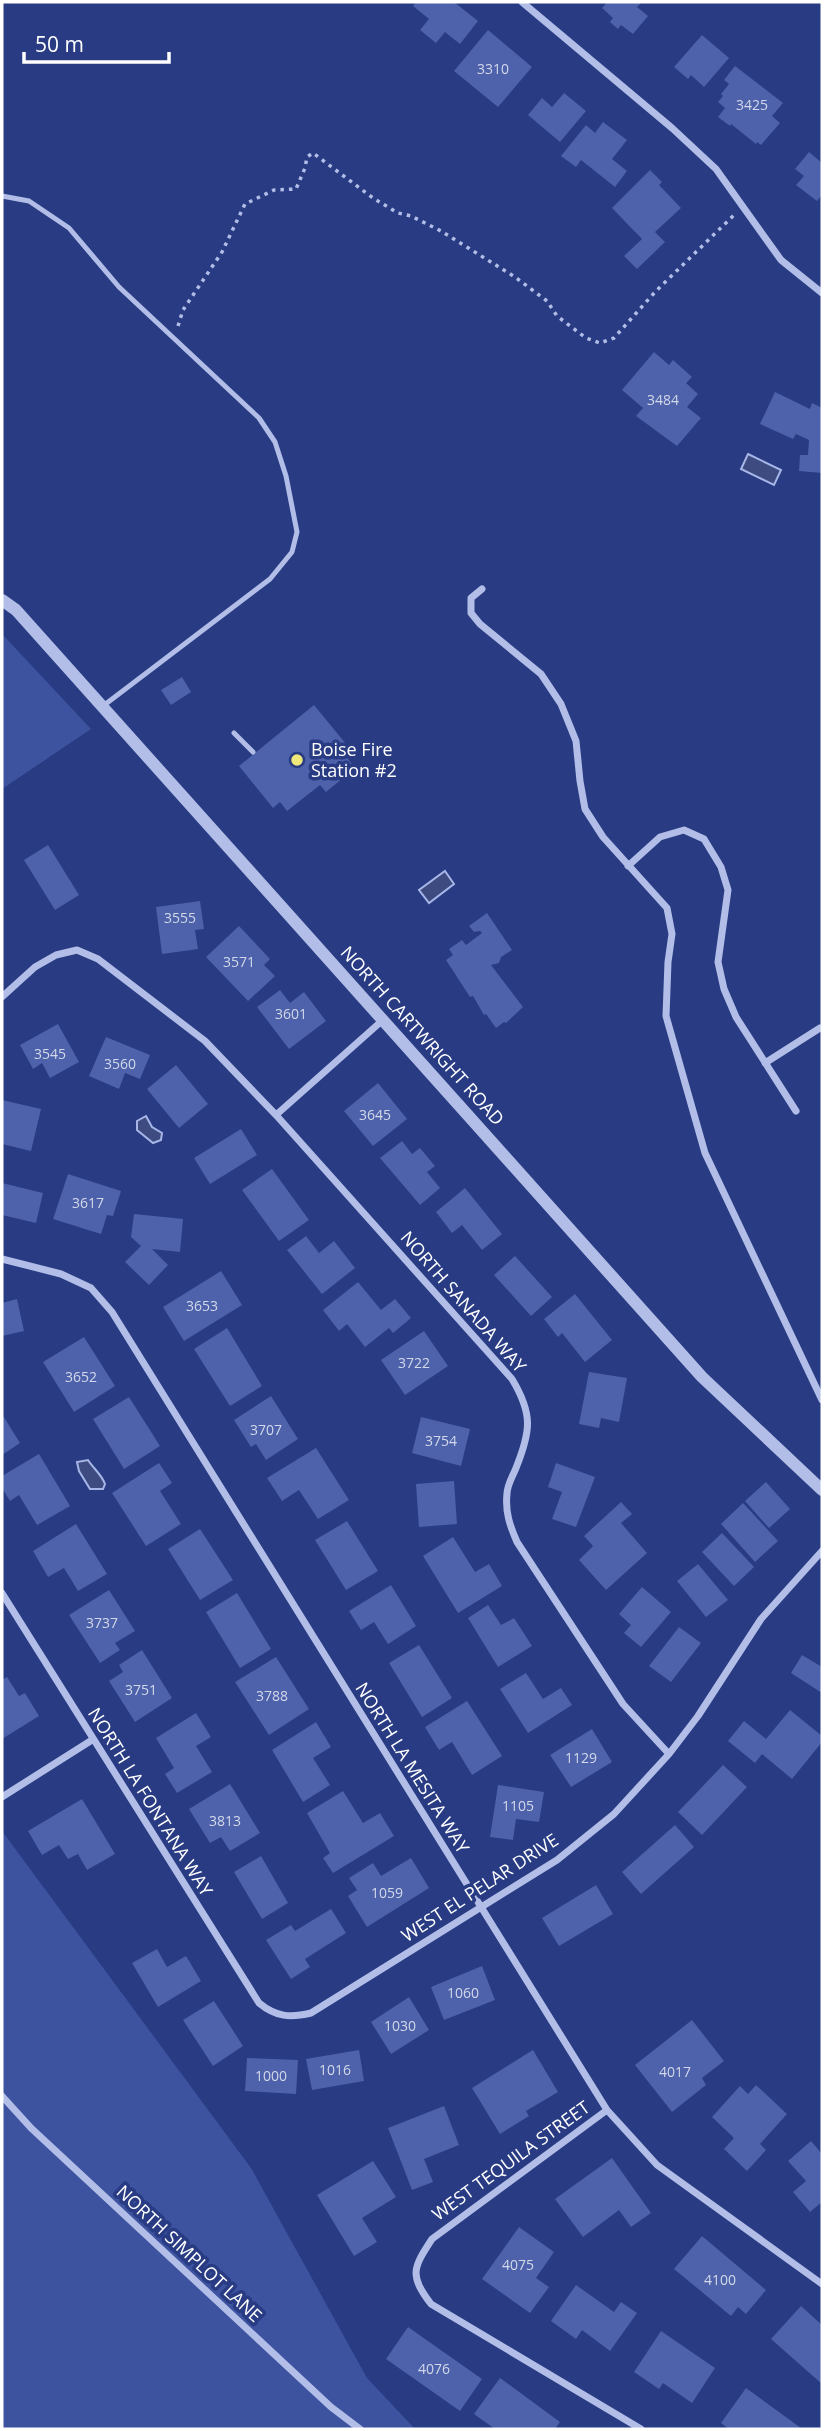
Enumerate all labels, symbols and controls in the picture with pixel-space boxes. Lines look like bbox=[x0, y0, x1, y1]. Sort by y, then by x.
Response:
scale bar bbox=[24, 21, 170, 65]
text: 50 m bbox=[35, 30, 84, 58]
house number: 3310 bbox=[477, 59, 509, 78]
house number: 3425 bbox=[736, 95, 768, 114]
house number: 3484 bbox=[647, 390, 679, 409]
place label: Boise Fire Station #2 bbox=[311, 737, 397, 782]
marker: Boise Fire Station #2 bbox=[289, 752, 305, 768]
house number: 3555 bbox=[164, 908, 196, 927]
street label: NORTH CARTWRIGHT ROAD bbox=[336, 941, 510, 1130]
house number: 3571 bbox=[223, 952, 255, 971]
house number: 3601 bbox=[275, 1004, 307, 1023]
house number: 3545 bbox=[34, 1044, 66, 1063]
house number: 3560 bbox=[104, 1054, 136, 1073]
house number: 3645 bbox=[359, 1105, 391, 1124]
house number: 3617 bbox=[72, 1193, 104, 1212]
street label: NORTH SANADA WAY bbox=[396, 1226, 532, 1378]
house number: 3653 bbox=[186, 1296, 218, 1315]
house number: 3722 bbox=[398, 1353, 430, 1372]
house number: 3652 bbox=[65, 1367, 97, 1386]
house number: 3707 bbox=[250, 1420, 282, 1439]
house number: 3754 bbox=[425, 1431, 457, 1450]
house number: 3737 bbox=[86, 1613, 118, 1632]
street label: NORTH LA MESITA WAY bbox=[350, 1678, 476, 1858]
house number: 3751 bbox=[125, 1680, 157, 1699]
house number: 3788 bbox=[256, 1686, 288, 1705]
street label: NORTH LA FONTANA WAY bbox=[83, 1703, 219, 1901]
house number: 1129 bbox=[565, 1748, 597, 1767]
house number: 1105 bbox=[502, 1796, 534, 1815]
house number: 3813 bbox=[209, 1811, 241, 1830]
street label: WEST EL PELAR DRIVE bbox=[396, 1827, 563, 1947]
house number: 1059 bbox=[371, 1883, 403, 1902]
house number: 1060 bbox=[447, 1983, 479, 2002]
house number: 1030 bbox=[384, 2016, 416, 2035]
house number: 1016 bbox=[319, 2060, 351, 2079]
house number: 4017 bbox=[659, 2062, 691, 2081]
house number: 1000 bbox=[255, 2066, 287, 2085]
street label: WEST TEQUILA STREET bbox=[427, 2095, 594, 2226]
street label: NORTH SIMPLOT LANE bbox=[112, 2179, 268, 2327]
house number: 4075 bbox=[502, 2255, 534, 2274]
house number: 4100 bbox=[704, 2270, 736, 2289]
house number: 4076 bbox=[418, 2359, 450, 2378]

